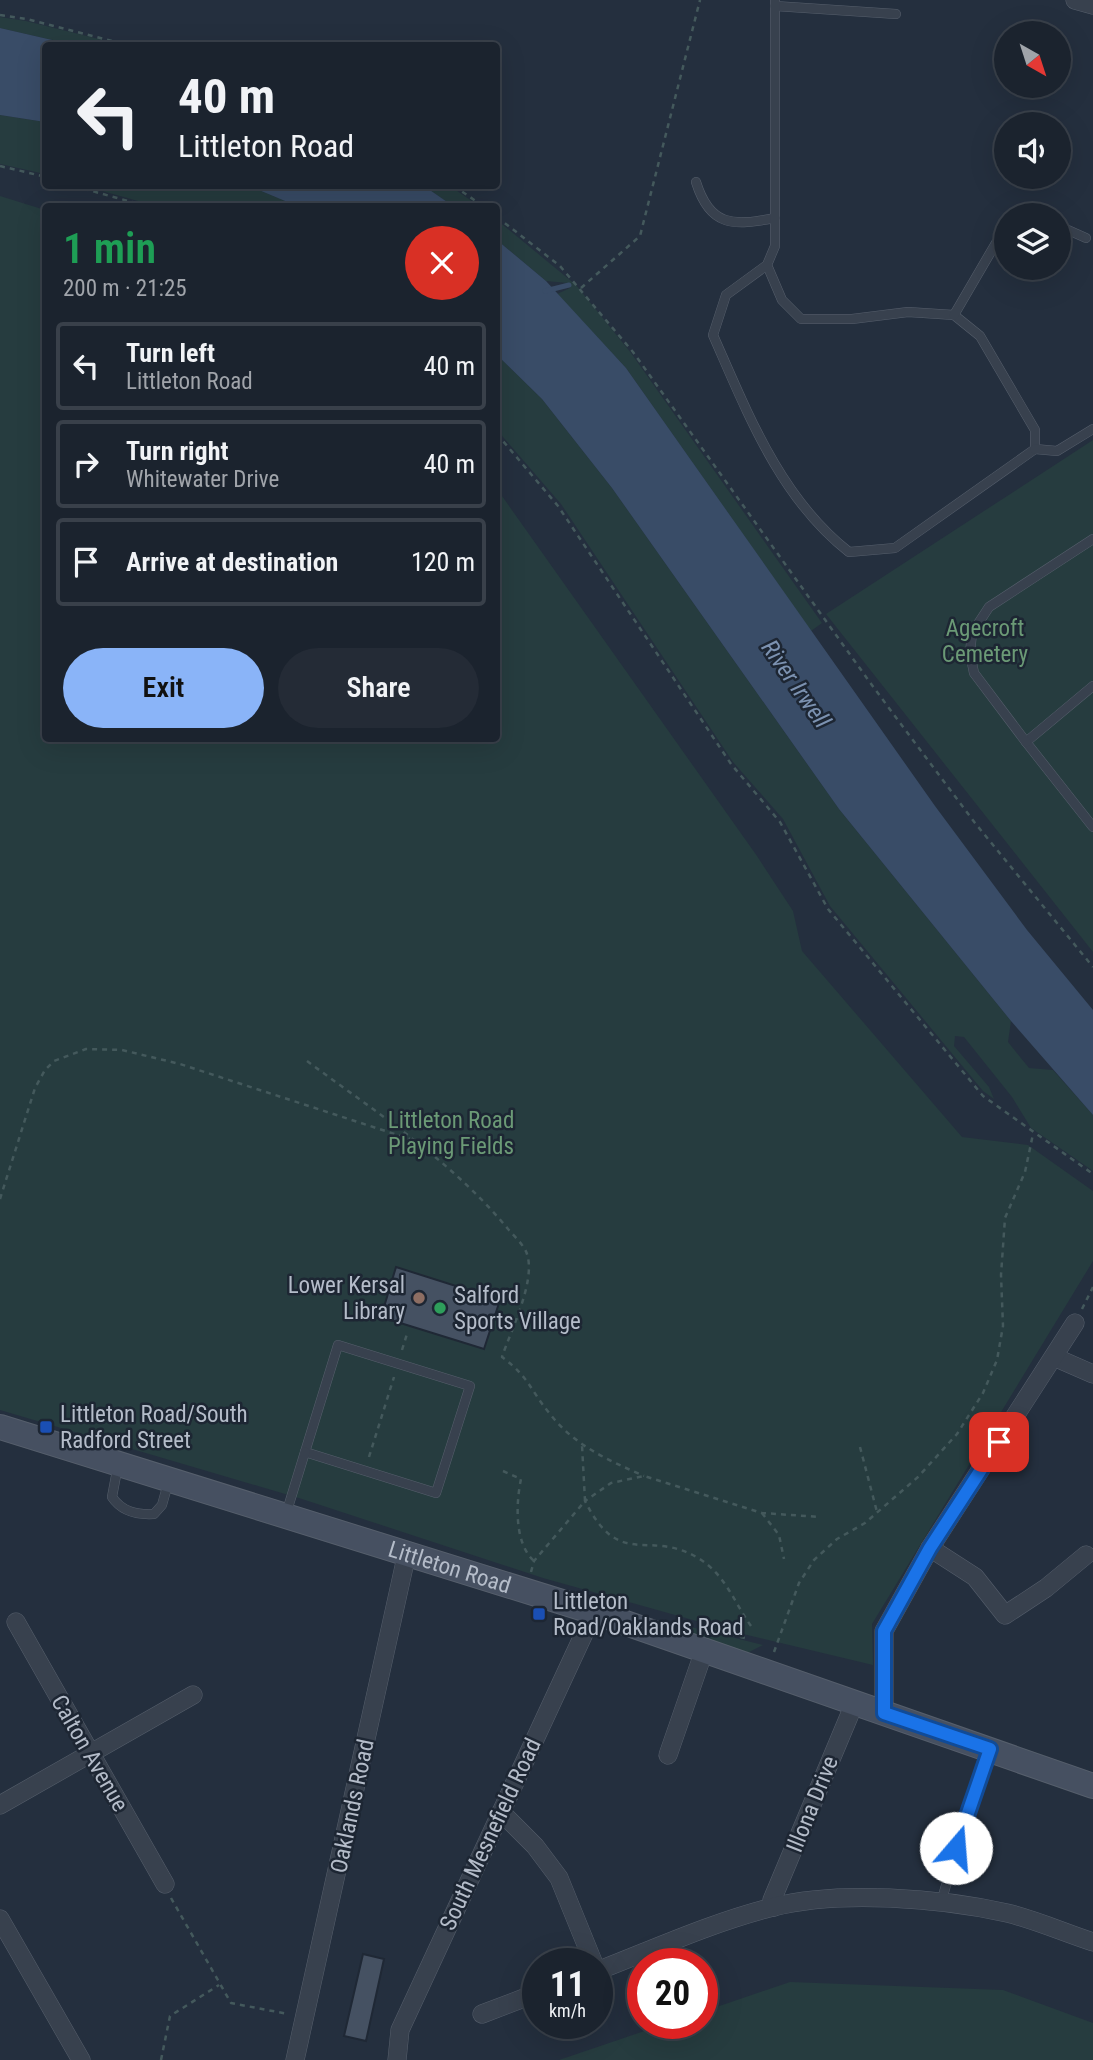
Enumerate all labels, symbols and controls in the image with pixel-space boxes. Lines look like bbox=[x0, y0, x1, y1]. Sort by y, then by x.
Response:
north arrow bbox=[994, 21, 1071, 98]
map controls bbox=[994, 21, 1071, 280]
text: 40 m bbox=[178, 68, 275, 125]
icon: left bbox=[63, 70, 154, 161]
button: sound bbox=[994, 112, 1071, 189]
text: Littleton Road bbox=[178, 127, 354, 165]
button: layers bbox=[994, 203, 1071, 280]
text: 1 min bbox=[63, 224, 156, 273]
button: close bbox=[405, 226, 479, 300]
text: 200 m · 21:25 bbox=[63, 275, 187, 302]
text: Turn left bbox=[126, 338, 215, 368]
icon: left bbox=[67, 347, 105, 385]
text: 40 m bbox=[424, 351, 475, 381]
text: Littleton Road bbox=[126, 368, 253, 395]
text: Turn right bbox=[126, 436, 228, 466]
icon: right bbox=[67, 445, 105, 483]
text: 40 m bbox=[424, 449, 475, 479]
text: Whitewater Drive bbox=[126, 466, 279, 493]
icon: arrive bbox=[67, 543, 105, 581]
text: Arrive at destination bbox=[126, 547, 338, 577]
text: 120 m bbox=[411, 547, 475, 577]
park label: Agecroft Cemetery bbox=[942, 615, 1029, 668]
water label: River Irwell bbox=[756, 635, 837, 734]
button: Exit bbox=[63, 648, 264, 728]
button: Share bbox=[278, 648, 479, 728]
park label: Littleton Road Playing Fields bbox=[388, 1107, 514, 1160]
place label: Lower Kersal Library bbox=[288, 1272, 405, 1325]
place label: Salford Sports Village bbox=[454, 1282, 581, 1335]
marker: Lower Kersal Library bbox=[411, 1290, 427, 1306]
marker: Salford Sports Village bbox=[432, 1300, 448, 1316]
place label: Littleton Road/South Radford Street bbox=[60, 1401, 248, 1454]
pin bbox=[969, 1412, 1029, 1472]
marker: Littleton Road/South Radford Street bbox=[38, 1419, 54, 1435]
icon: arrive bbox=[980, 1423, 1018, 1461]
street label: Littleton Road bbox=[385, 1536, 514, 1599]
place label: Littleton Road/Oaklands Road bbox=[553, 1588, 744, 1641]
marker: Littleton Road/Oaklands Road bbox=[531, 1606, 547, 1622]
street label: Calton Avenue bbox=[45, 1690, 134, 1816]
street label: South Mesnefield Road bbox=[434, 1734, 547, 1934]
street label: Oaklands Road bbox=[325, 1737, 380, 1875]
street label: Illona Drive bbox=[781, 1752, 844, 1856]
position arrow bbox=[919, 1811, 993, 1885]
speed limit sign: 20 bbox=[627, 1948, 718, 2039]
text: 11 bbox=[550, 1964, 585, 2005]
text: km/h bbox=[549, 2000, 586, 2021]

